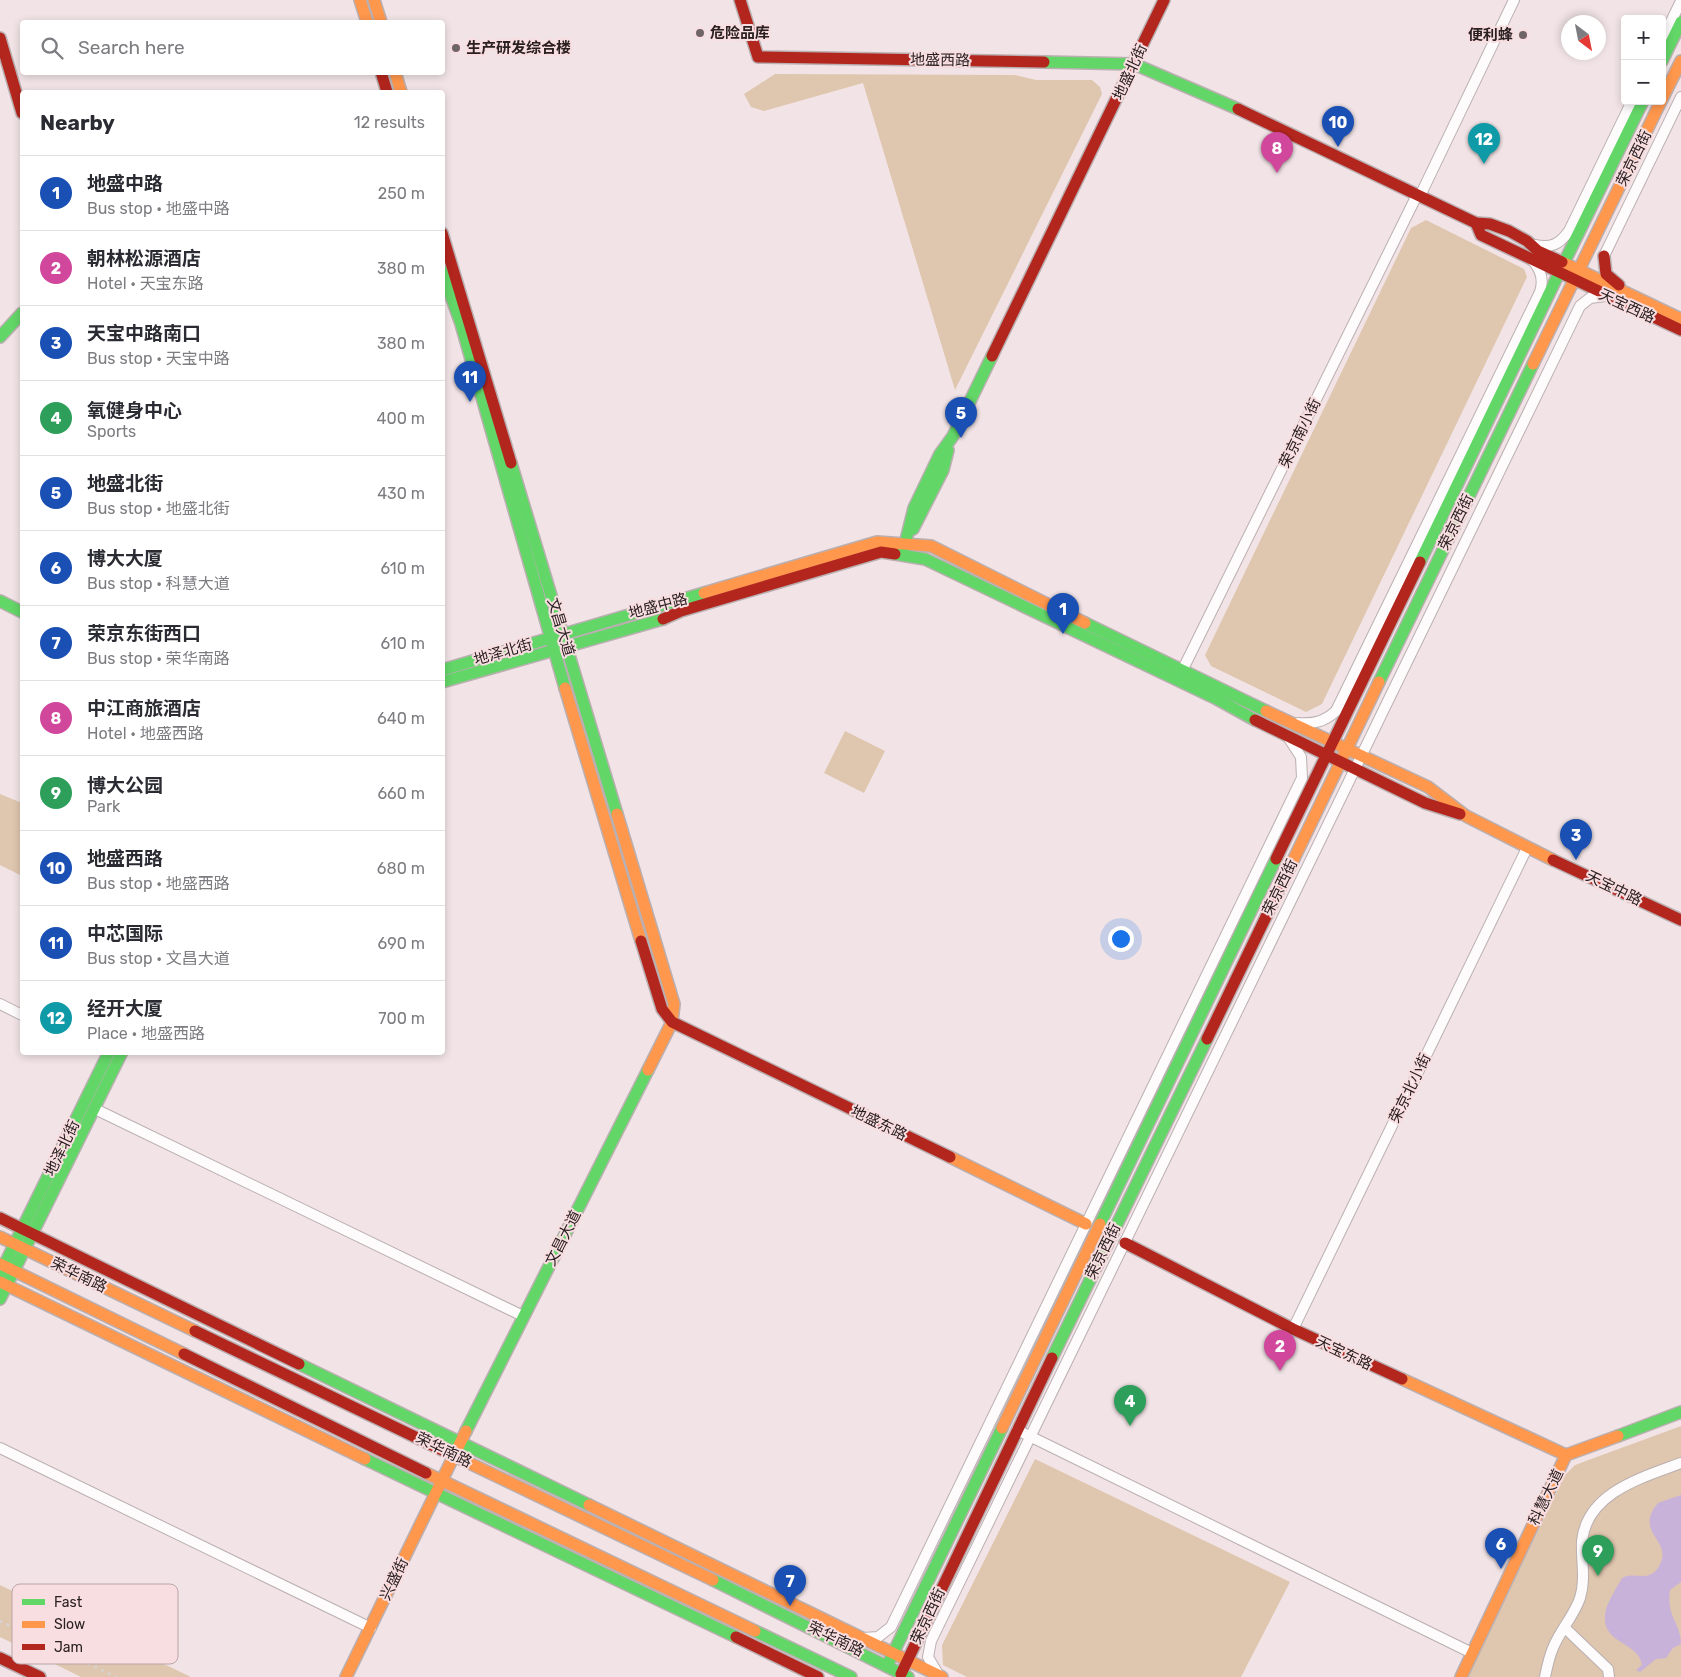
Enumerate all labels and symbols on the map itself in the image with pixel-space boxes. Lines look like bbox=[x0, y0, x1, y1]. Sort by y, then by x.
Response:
north arrow bbox=[1561, 15, 1606, 60]
place label: 危险品库 bbox=[710, 24, 770, 42]
place label: 便利蜂 bbox=[1468, 26, 1513, 44]
marker: 危险品库 bbox=[694, 27, 706, 39]
marker: 便利蜂 bbox=[1517, 29, 1529, 41]
place label: 生产研发综合楼 bbox=[466, 39, 571, 57]
street label: 地盛北街 bbox=[1109, 41, 1151, 103]
marker: 生产研发综合楼 bbox=[450, 42, 462, 54]
street label: 地盛西路 bbox=[910, 50, 970, 70]
pin: 10 bbox=[1322, 106, 1354, 147]
pin: 12 bbox=[1468, 123, 1500, 164]
street label: 荣京西街 bbox=[1613, 127, 1655, 189]
pin: 8 bbox=[1261, 132, 1293, 173]
street label: 天宝西路 bbox=[1596, 285, 1658, 327]
pin: 11 bbox=[454, 361, 486, 402]
street label: 荣京南小街 bbox=[1275, 395, 1325, 471]
pin: 5 bbox=[945, 397, 977, 438]
street label: 荣京西街 bbox=[1435, 491, 1477, 553]
street label: 地盛中路 bbox=[627, 590, 689, 622]
pin: 1 bbox=[1047, 593, 1079, 634]
street label: 文昌大道 bbox=[544, 596, 578, 658]
street label: 地泽北街 bbox=[472, 635, 534, 669]
pin: 3 bbox=[1560, 819, 1592, 860]
street label: 荣京西街 bbox=[1259, 856, 1301, 918]
street label: 天宝中路 bbox=[1583, 867, 1645, 909]
your location bbox=[1108, 926, 1134, 952]
street label: 荣京北小街 bbox=[1385, 1050, 1435, 1126]
street label: 地盛东路 bbox=[848, 1102, 910, 1144]
street label: 地泽北街 bbox=[41, 1117, 83, 1179]
street label: 文昌大道 bbox=[541, 1207, 585, 1269]
street label: 荣京西街 bbox=[1082, 1220, 1124, 1282]
street label: 荣华南路 bbox=[48, 1254, 110, 1296]
pin: 2 bbox=[1264, 1330, 1296, 1371]
street label: 天宝东路 bbox=[1313, 1332, 1375, 1374]
pin: 4 bbox=[1114, 1385, 1146, 1426]
street label: 荣华南路 bbox=[413, 1429, 475, 1471]
street label: 科慧大道 bbox=[1525, 1466, 1567, 1528]
pin: 6 bbox=[1485, 1528, 1517, 1569]
pin: 9 bbox=[1582, 1535, 1614, 1576]
street label: 兴盛街 bbox=[376, 1555, 412, 1603]
pin: 7 bbox=[774, 1565, 806, 1606]
legend bbox=[12, 1584, 178, 1664]
street label: 荣京西街 bbox=[907, 1585, 949, 1647]
text: Fast bbox=[54, 1594, 83, 1611]
text: Slow bbox=[54, 1616, 85, 1633]
street label: 荣华南路 bbox=[805, 1618, 867, 1660]
text: Jam bbox=[54, 1639, 83, 1656]

